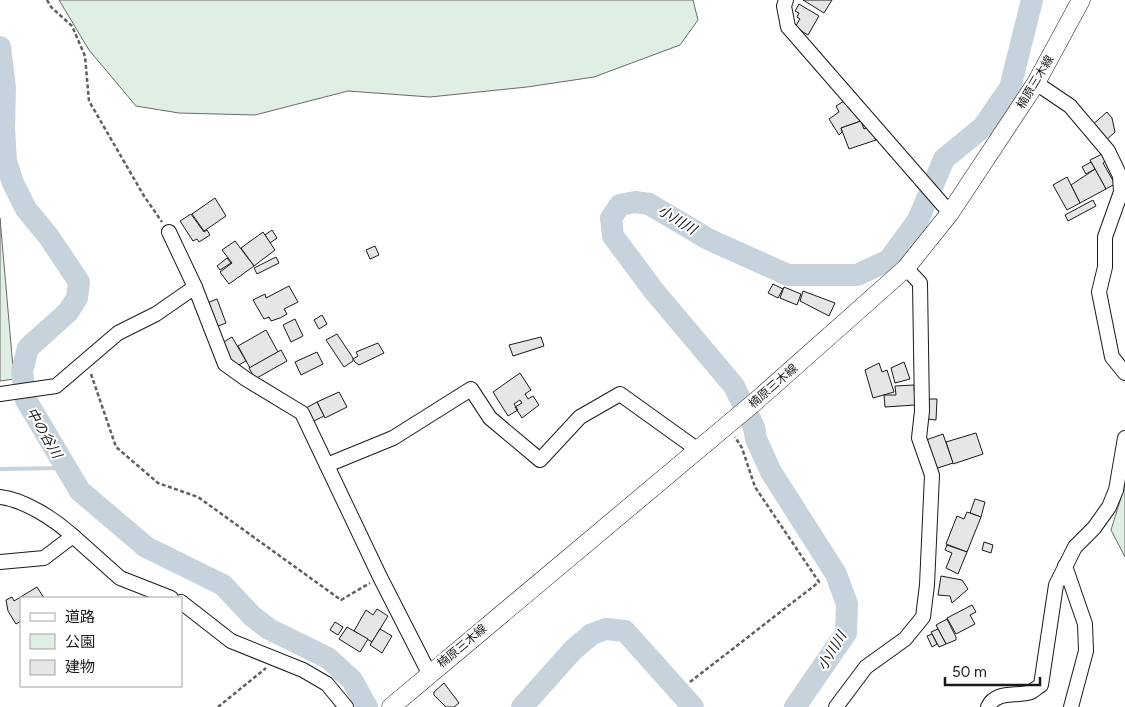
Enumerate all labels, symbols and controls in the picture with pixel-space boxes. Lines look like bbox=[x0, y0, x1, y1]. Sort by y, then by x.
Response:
street label: 楠原三木線 bbox=[1014, 53, 1056, 111]
water label: 小川川 bbox=[655, 202, 701, 239]
street label: 楠原三木線 bbox=[746, 361, 800, 411]
water label: 中の谷川 bbox=[23, 405, 66, 463]
legend bbox=[20, 597, 182, 687]
text: 道路 bbox=[65, 608, 95, 626]
street label: 楠原三木線 bbox=[435, 621, 489, 671]
water label: 小川川 bbox=[814, 627, 851, 673]
text: 公園 bbox=[65, 633, 95, 651]
scale bar bbox=[945, 654, 1040, 686]
text: 建物 bbox=[65, 658, 95, 676]
text: 50 m bbox=[952, 663, 987, 681]

